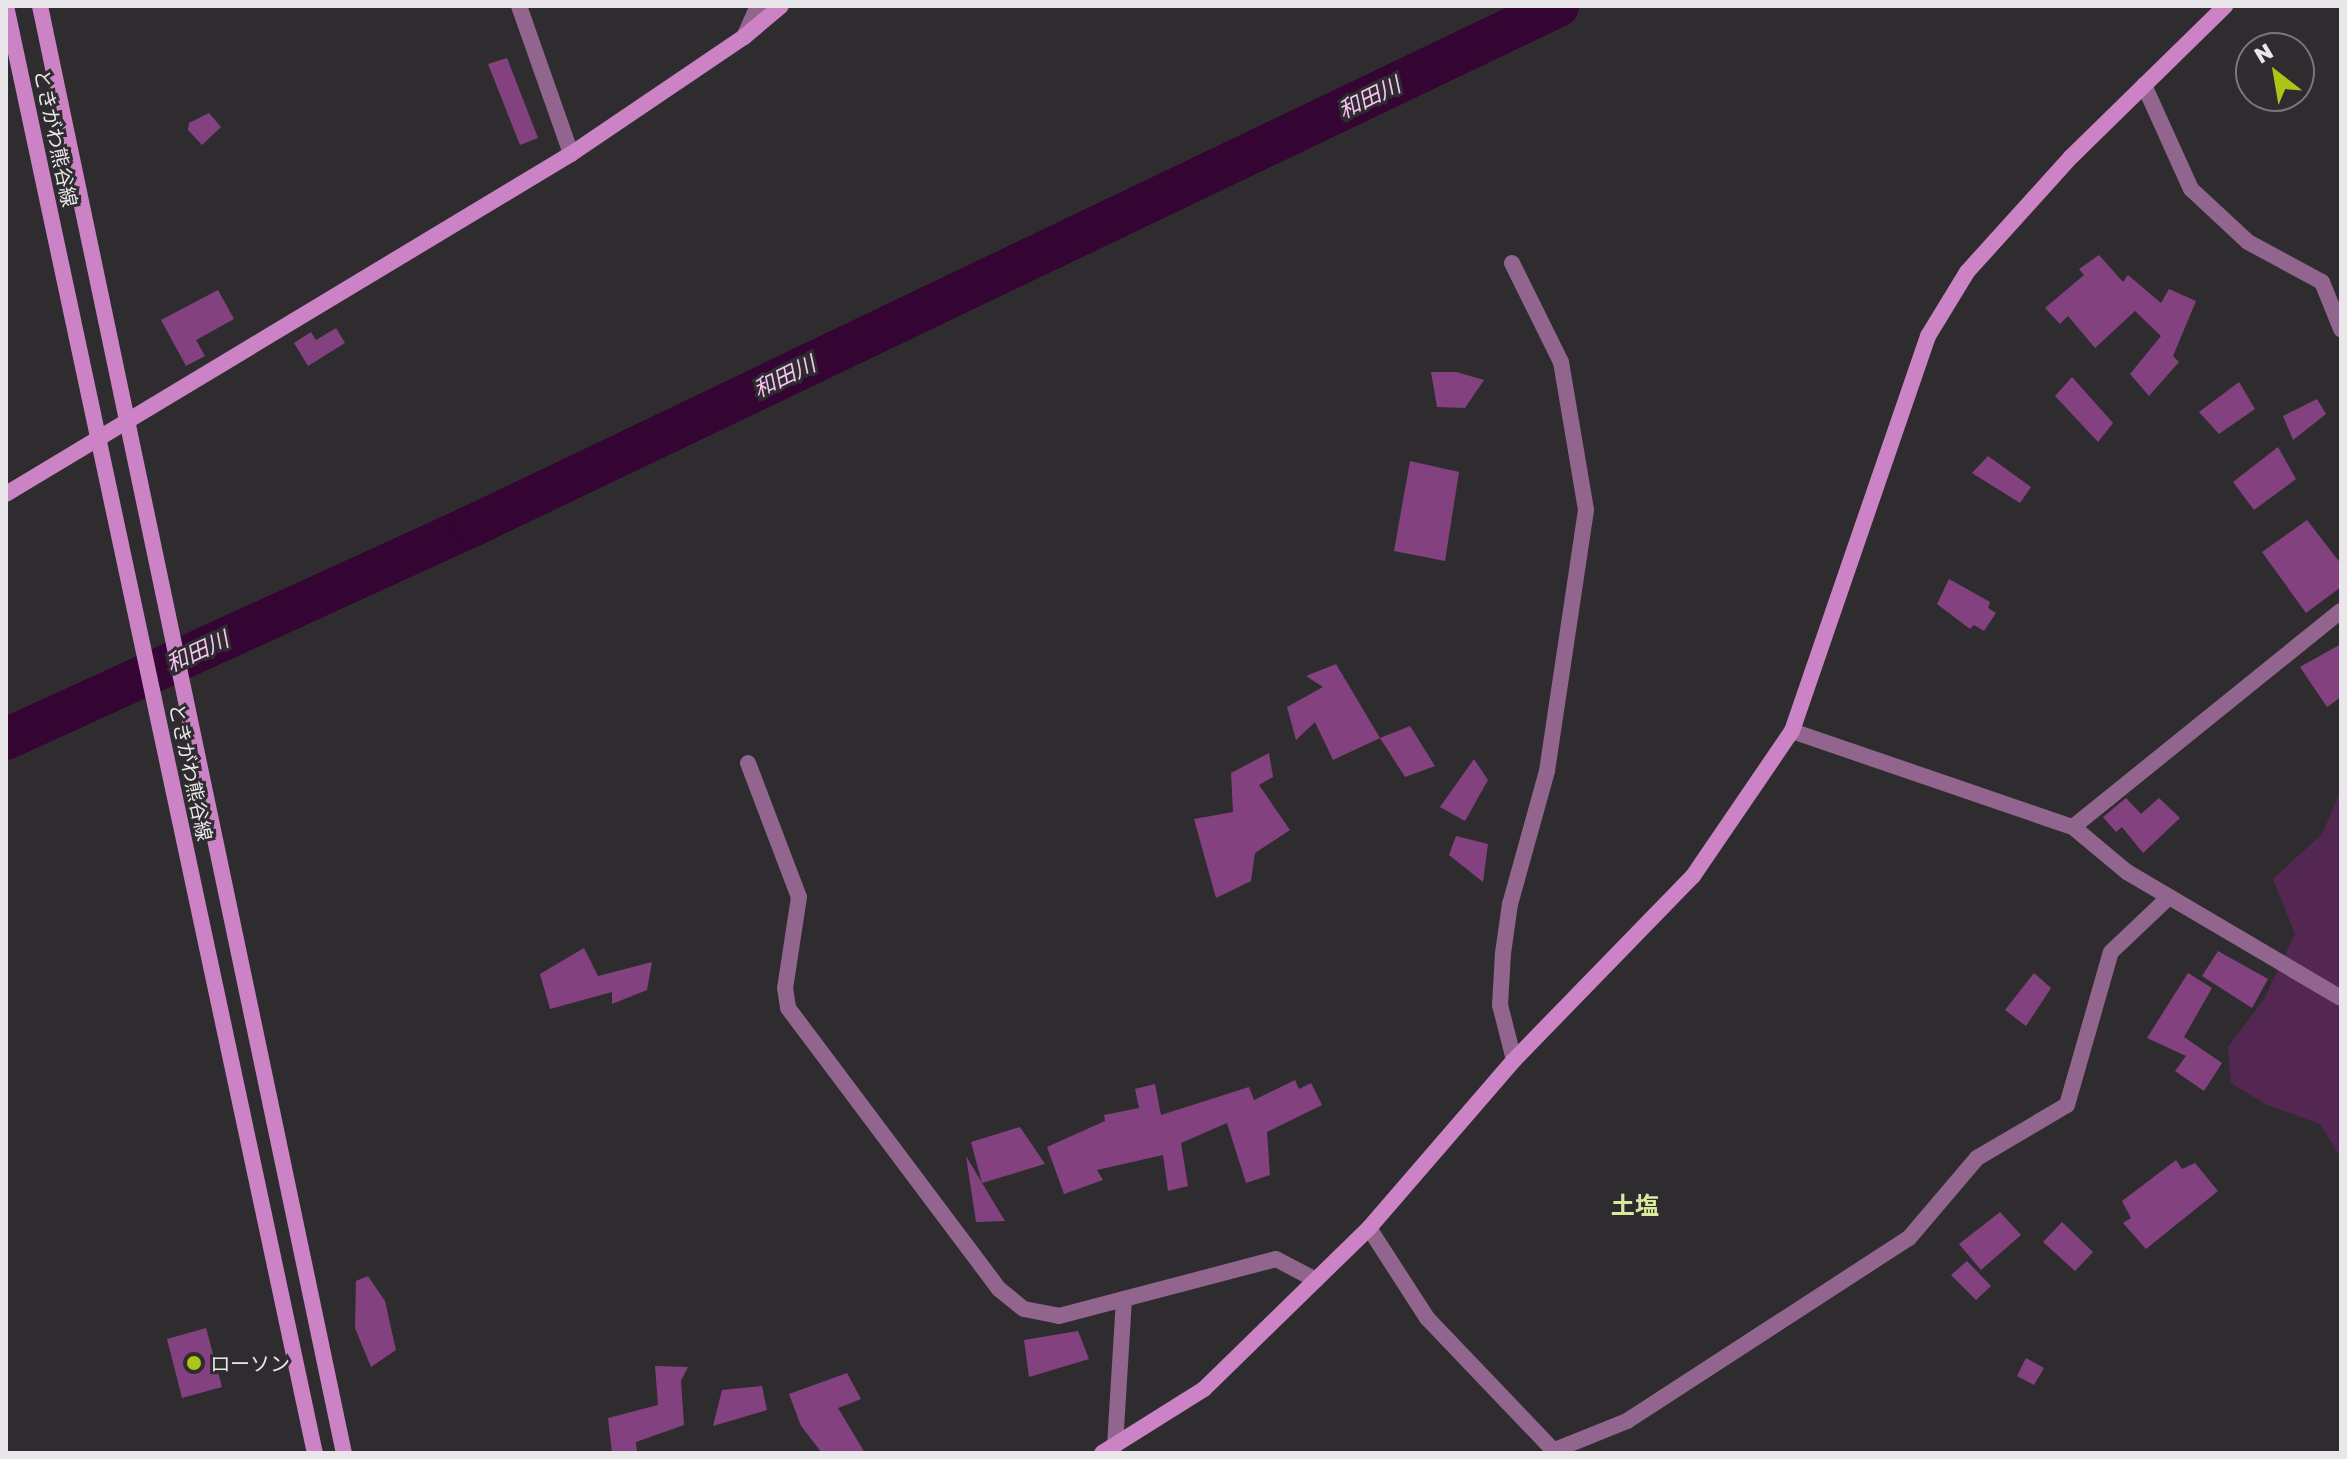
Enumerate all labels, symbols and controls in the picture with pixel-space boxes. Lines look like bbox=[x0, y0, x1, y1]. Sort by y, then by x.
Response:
north arrow bbox=[2235, 32, 2315, 112]
text: N bbox=[2249, 37, 2278, 69]
street label: ときがわ熊谷線 bbox=[30, 67, 82, 209]
water label: 和田川 bbox=[1334, 71, 1404, 123]
water label: 和田川 bbox=[749, 350, 819, 402]
water label: 和田川 bbox=[162, 625, 232, 677]
street label: ときがわ熊谷線 bbox=[165, 701, 217, 843]
district label: 土塩 bbox=[1611, 1191, 1659, 1219]
place label: ローソン bbox=[210, 1351, 290, 1375]
marker: ローソン bbox=[185, 1354, 203, 1372]

